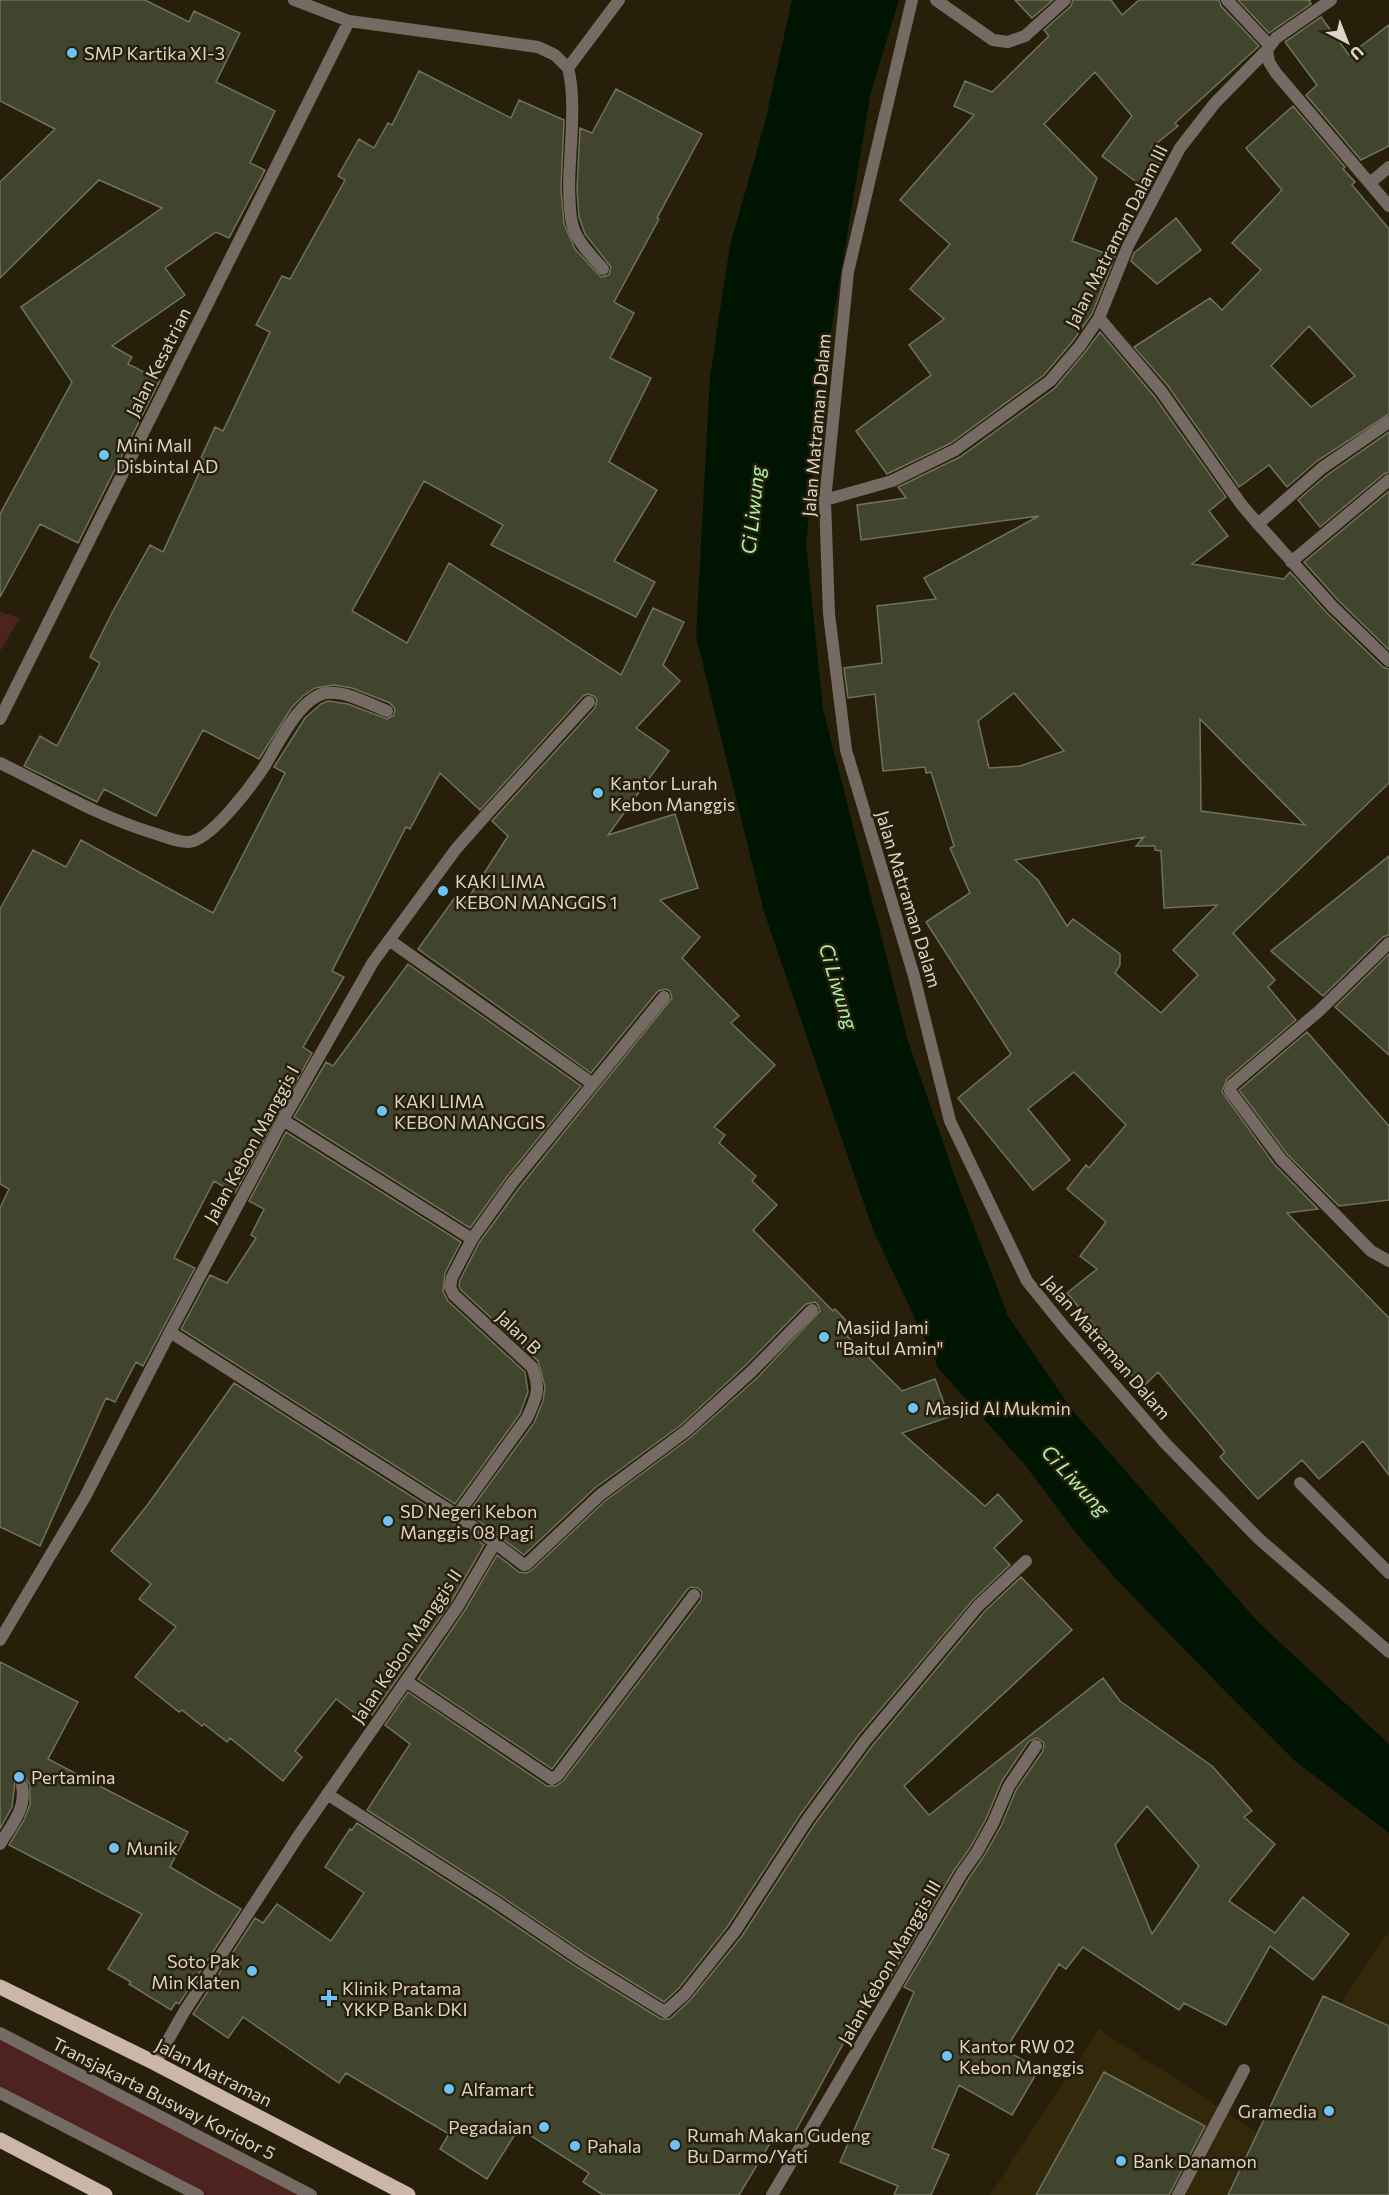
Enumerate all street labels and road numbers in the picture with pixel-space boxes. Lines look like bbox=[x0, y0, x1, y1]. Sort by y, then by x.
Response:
street label: Jalan Matraman Dalam III bbox=[1060, 141, 1172, 331]
street label: Jalan Kesatrian bbox=[121, 304, 195, 420]
street label: Jalan Matraman Dalam bbox=[797, 332, 835, 518]
street label: Jalan Matraman Dalam bbox=[872, 808, 946, 990]
street label: Jalan Kebon Manggis I bbox=[199, 1062, 303, 1226]
street label: Jalan Matraman Dalam bbox=[1038, 1270, 1176, 1424]
street label: Jalan B bbox=[492, 1305, 546, 1359]
street label: Jalan Kebon Manggis II bbox=[346, 1565, 466, 1727]
street label: Jalan Kebon Manggis III bbox=[833, 1876, 945, 2048]
street label: Transjakarta Busway Koridor 5 bbox=[49, 2032, 279, 2164]
street label: Jalan Matraman bbox=[152, 2033, 276, 2111]

